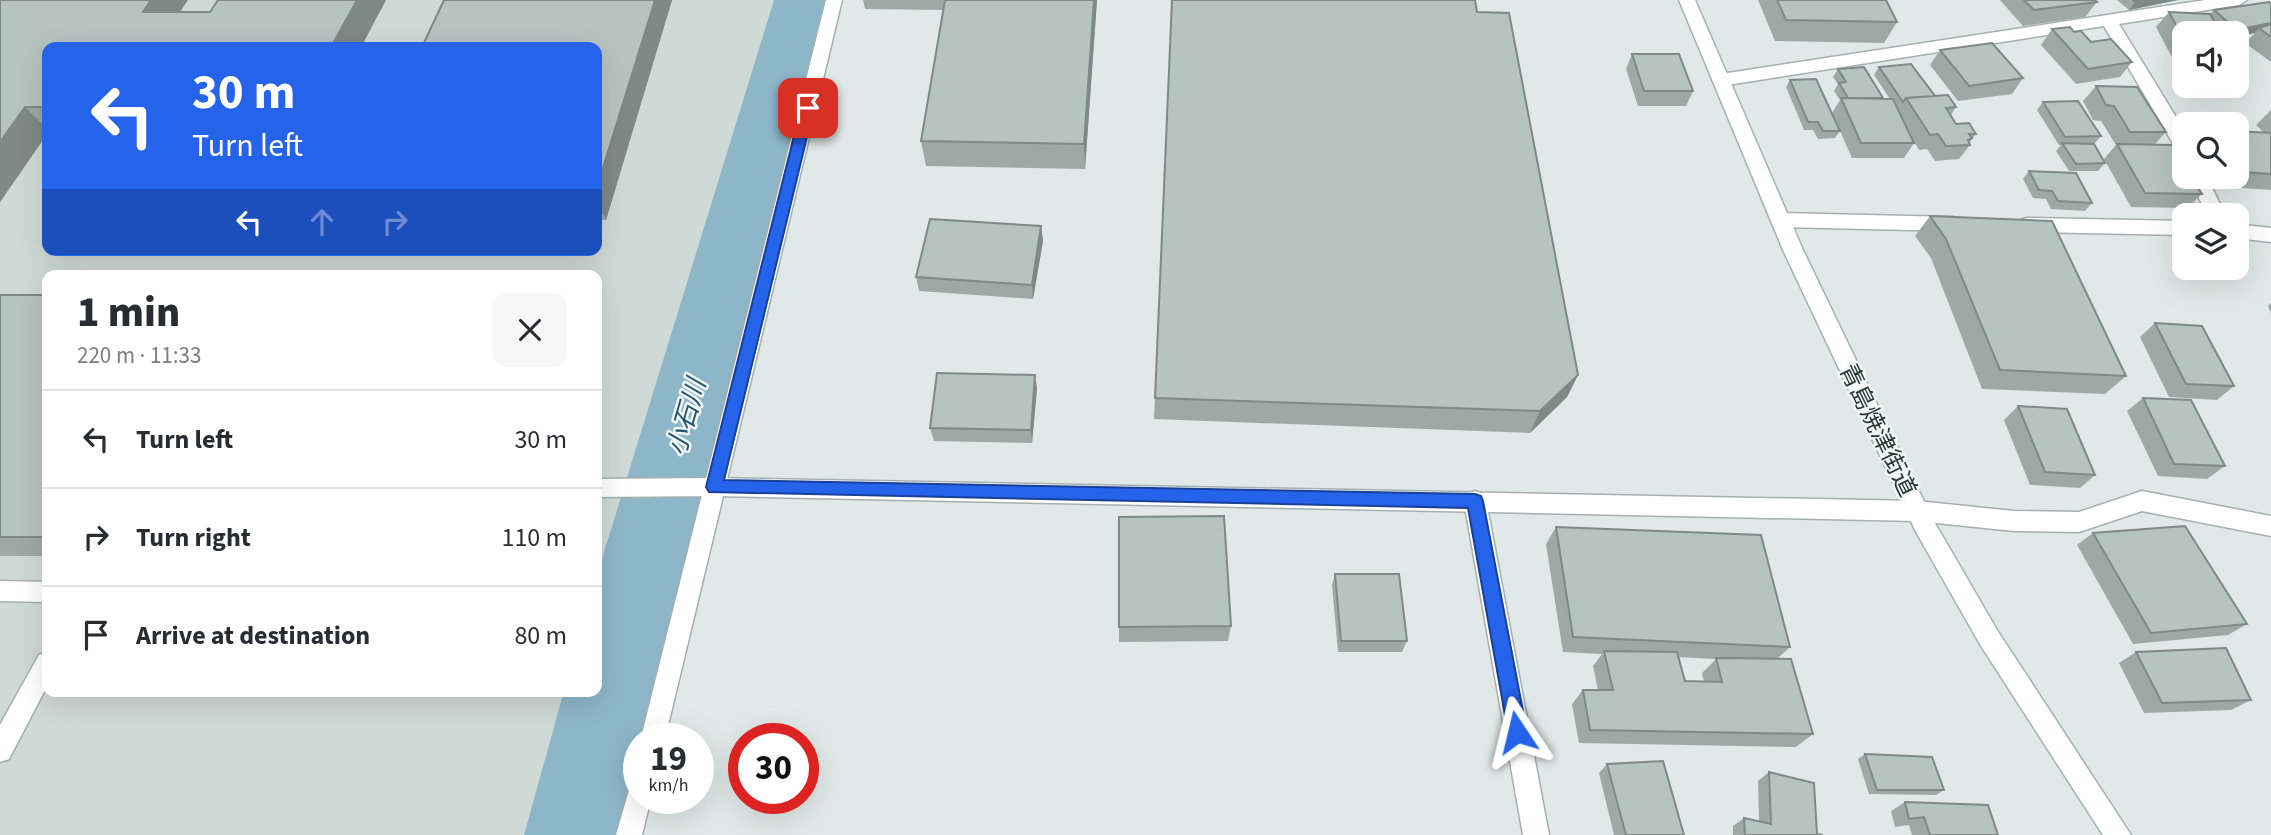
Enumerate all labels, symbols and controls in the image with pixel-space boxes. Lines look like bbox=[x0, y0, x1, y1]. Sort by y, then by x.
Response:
map controls bbox=[2172, 21, 2249, 280]
button: sound bbox=[2172, 21, 2249, 98]
text: 30 m bbox=[192, 58, 296, 128]
icon: left bbox=[77, 70, 168, 161]
pin bbox=[778, 78, 838, 138]
icon: arrive bbox=[789, 89, 827, 127]
button: search bbox=[2172, 112, 2249, 189]
text: Turn left bbox=[192, 123, 303, 169]
icon: left bbox=[230, 203, 268, 241]
icon: ahead bbox=[303, 203, 341, 241]
icon: right bbox=[376, 203, 414, 241]
button: layers bbox=[2172, 203, 2249, 280]
text: 1 min bbox=[77, 283, 180, 343]
button: close bbox=[493, 293, 567, 367]
text: 220 m · 11:33 bbox=[77, 339, 201, 372]
street label: 青島焼津街道 bbox=[1830, 358, 1925, 503]
water label: 小石川 bbox=[658, 372, 716, 460]
icon: left bbox=[77, 420, 115, 458]
text: Turn left bbox=[136, 421, 233, 458]
text: 30 m bbox=[514, 421, 567, 458]
icon: right bbox=[77, 518, 115, 556]
text: Turn right bbox=[136, 519, 251, 556]
text: 110 m bbox=[501, 519, 567, 556]
icon: arrive bbox=[77, 616, 115, 654]
text: Arrive at destination bbox=[136, 617, 370, 654]
text: 80 m bbox=[514, 617, 567, 654]
position arrow bbox=[1480, 695, 1554, 769]
speed limit sign: 30 bbox=[728, 723, 819, 814]
text: 19 bbox=[650, 734, 687, 784]
text: km/h bbox=[649, 773, 688, 798]

